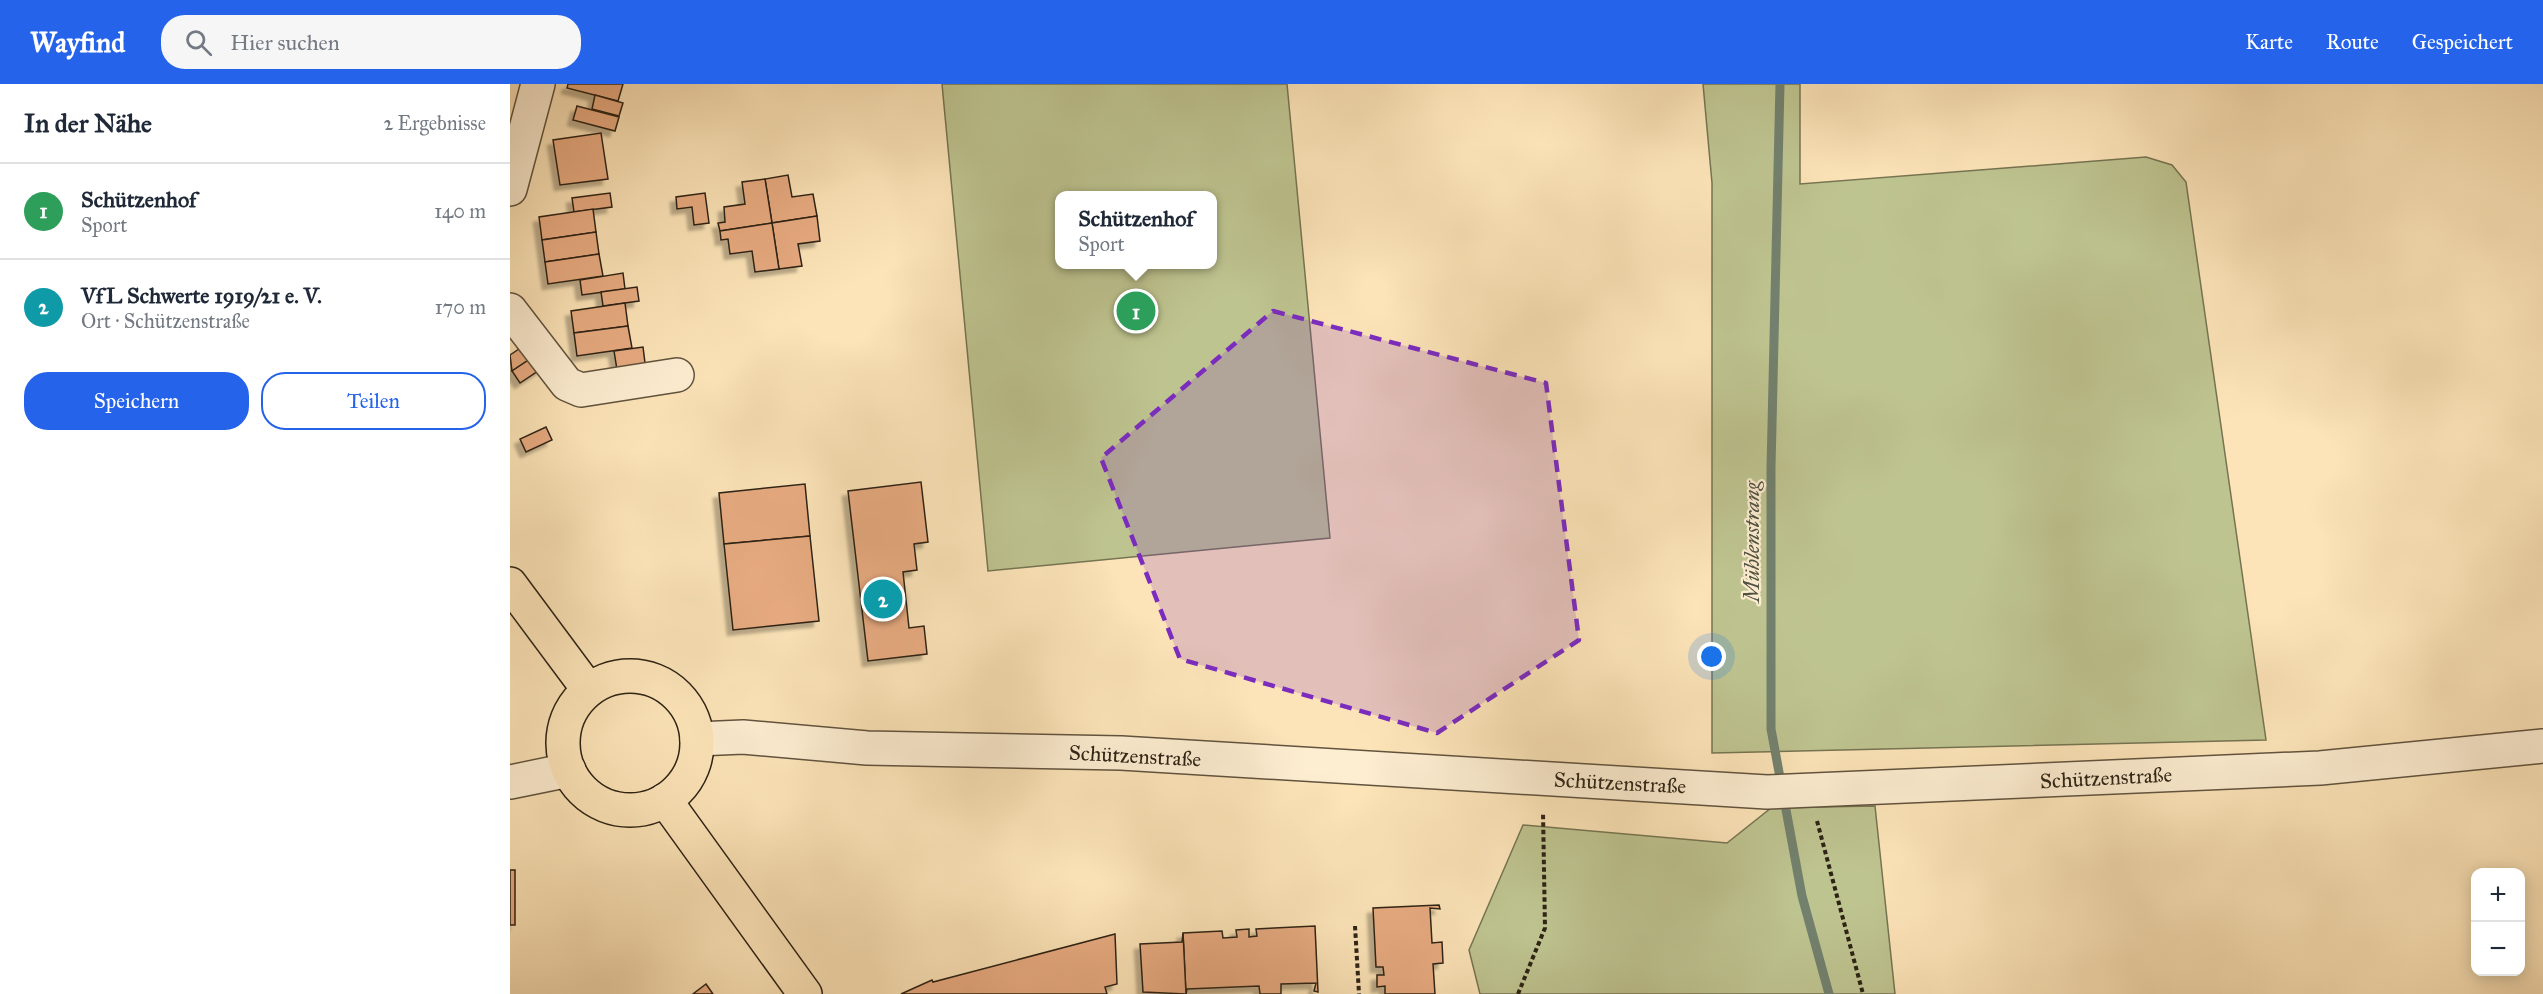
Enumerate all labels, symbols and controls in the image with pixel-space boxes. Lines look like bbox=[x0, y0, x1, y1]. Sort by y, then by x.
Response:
search box bbox=[161, 15, 581, 69]
text: Wayfind bbox=[30, 25, 125, 60]
icon: search bbox=[182, 26, 215, 59]
text: Hier suchen bbox=[230, 29, 340, 56]
text: Karte bbox=[2245, 29, 2293, 55]
text: Route bbox=[2326, 29, 2379, 55]
text: Gespeichert bbox=[2412, 29, 2513, 55]
text: In der Nähe bbox=[24, 107, 152, 139]
text: 2 Ergebnisse bbox=[383, 111, 486, 135]
text: Schützenhof bbox=[81, 186, 197, 213]
popup bbox=[1055, 191, 1217, 269]
text: 1 bbox=[40, 199, 47, 223]
text: 140 m bbox=[434, 199, 486, 223]
text: Schützenhof bbox=[1078, 205, 1194, 232]
text: Sport bbox=[81, 213, 127, 237]
text: Sport bbox=[1078, 232, 1124, 256]
text: VfL Schwerte 1919/21 e. V. bbox=[81, 282, 322, 309]
pin: 1 bbox=[1116, 288, 1156, 334]
text: 2 bbox=[39, 295, 48, 319]
text: 170 m bbox=[435, 295, 486, 319]
text: Ort · Schützenstraße bbox=[81, 309, 250, 333]
button: Speichern bbox=[24, 372, 249, 430]
button: Teilen bbox=[261, 372, 486, 430]
water label: Mühlenstrang bbox=[1738, 480, 1765, 605]
pin: 2 bbox=[864, 576, 902, 622]
your location bbox=[1697, 642, 1726, 671]
street label: Schützenstraße bbox=[1068, 740, 1202, 772]
street label: Schützenstraße bbox=[2039, 762, 2173, 794]
street label: Schützenstraße bbox=[1553, 767, 1687, 799]
map controls bbox=[2471, 868, 2525, 976]
button: + bbox=[2471, 868, 2525, 922]
button: − bbox=[2471, 922, 2525, 976]

